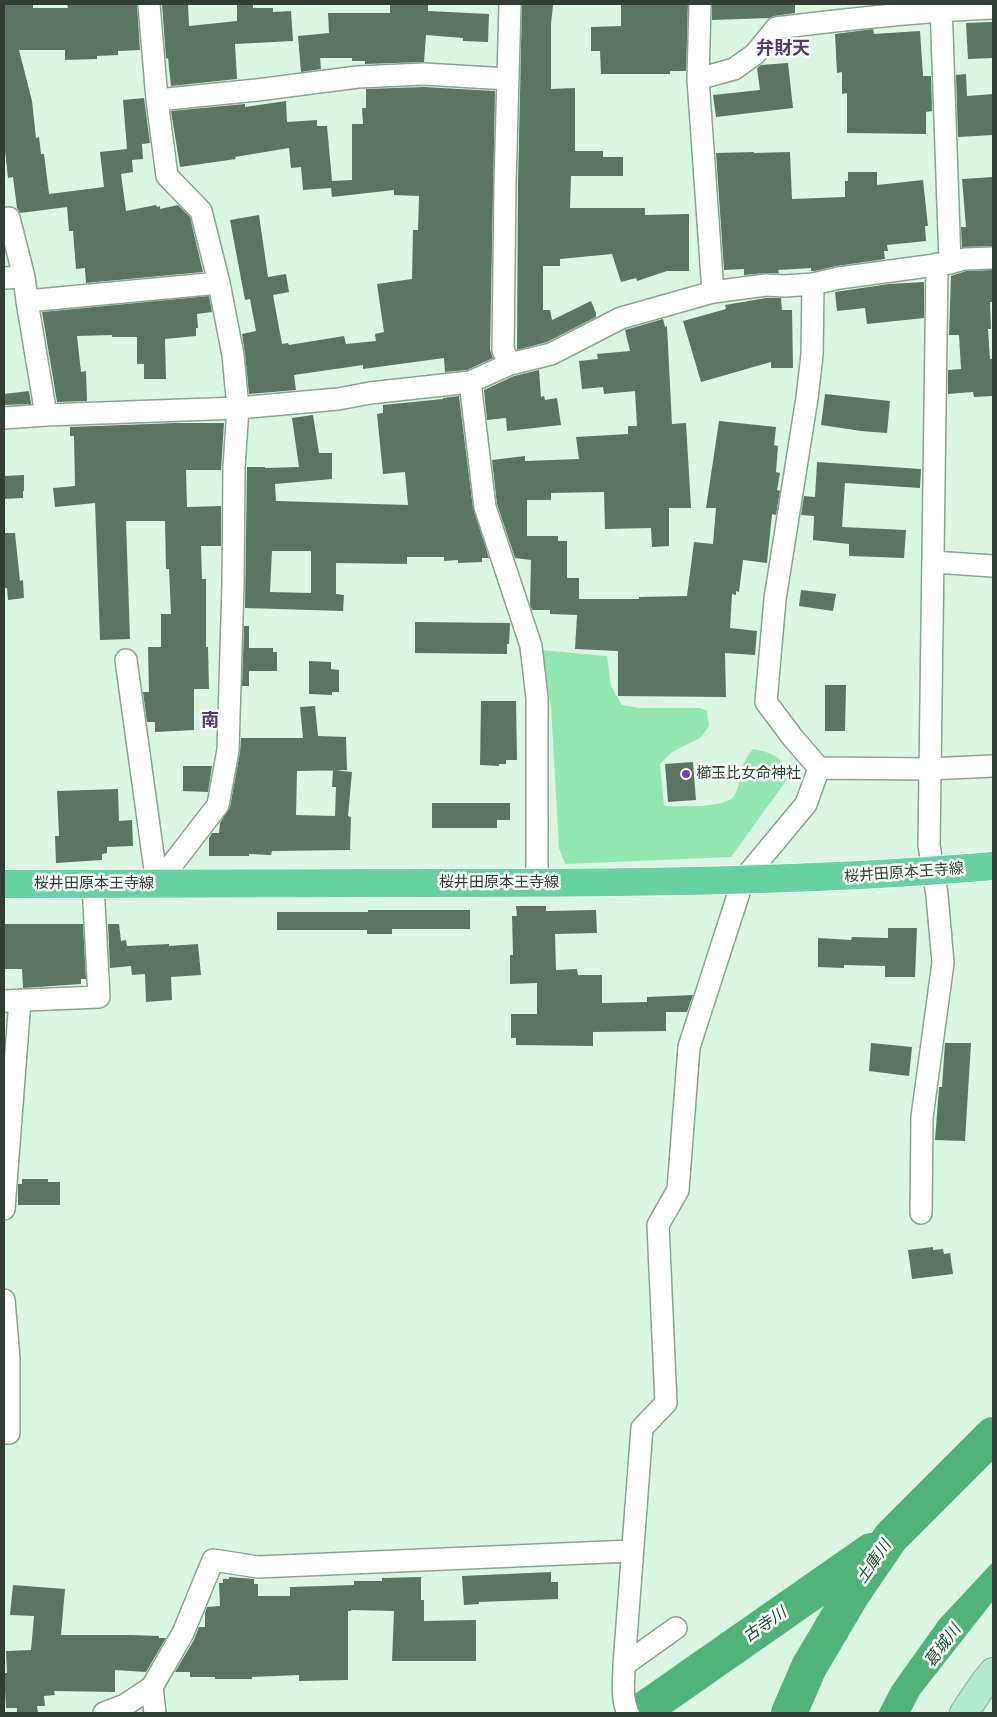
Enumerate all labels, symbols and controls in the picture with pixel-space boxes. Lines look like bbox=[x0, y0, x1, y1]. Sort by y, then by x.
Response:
district label: 弁財天 bbox=[756, 38, 810, 60]
district label: 南 bbox=[201, 710, 219, 732]
place label: 櫛玉比女命神社 bbox=[696, 765, 801, 783]
marker: 櫛玉比女命神社 bbox=[680, 768, 692, 780]
street label: 桜井田原本王寺線 bbox=[844, 860, 964, 886]
street label: 桜井田原本王寺線 bbox=[439, 874, 559, 892]
street label: 桜井田原本王寺線 bbox=[34, 875, 154, 893]
water label: 土庫川 bbox=[852, 1537, 896, 1587]
water label: 古寺川 bbox=[740, 1603, 790, 1647]
water label: 葛城川 bbox=[921, 1621, 965, 1671]

